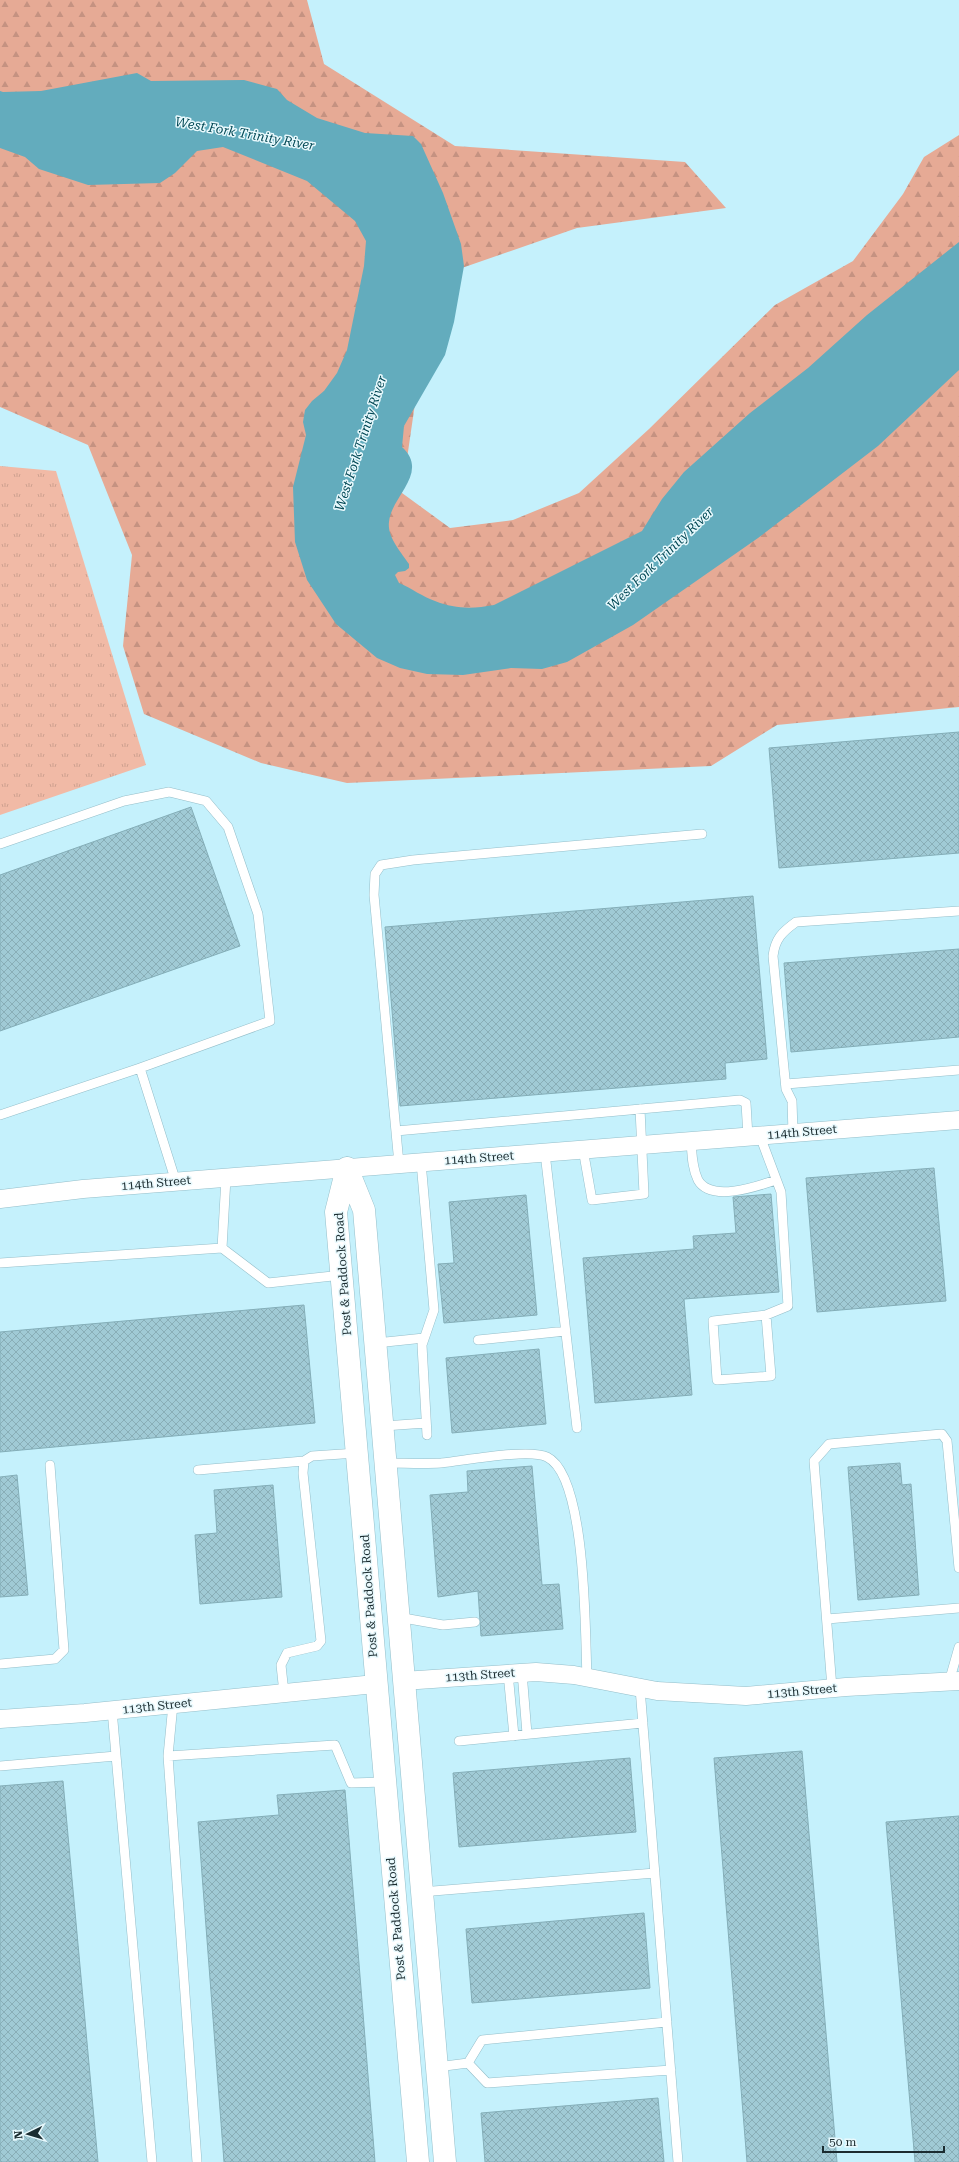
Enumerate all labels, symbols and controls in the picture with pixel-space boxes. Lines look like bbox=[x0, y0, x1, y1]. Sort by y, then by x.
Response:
water label: West Fork Trinity River bbox=[174, 114, 316, 153]
water label: West Fork Trinity River bbox=[332, 373, 390, 513]
water label: West Fork Trinity River bbox=[604, 504, 717, 613]
street label: 114th Street bbox=[767, 1122, 838, 1142]
street label: 114th Street bbox=[444, 1149, 515, 1167]
street label: 114th Street bbox=[121, 1173, 192, 1193]
street label: Post & Paddock Road bbox=[332, 1212, 354, 1336]
street label: Post & Paddock Road bbox=[358, 1534, 380, 1658]
street label: 113th Street bbox=[445, 1666, 516, 1684]
street label: 113th Street bbox=[767, 1681, 838, 1701]
street label: 113th Street bbox=[122, 1695, 193, 1717]
street label: Post & Paddock Road bbox=[384, 1857, 408, 1981]
north arrow bbox=[8, 2114, 48, 2154]
scale bar bbox=[823, 2128, 944, 2154]
text: N bbox=[12, 2130, 25, 2140]
text: 50 m bbox=[829, 2135, 856, 2149]

